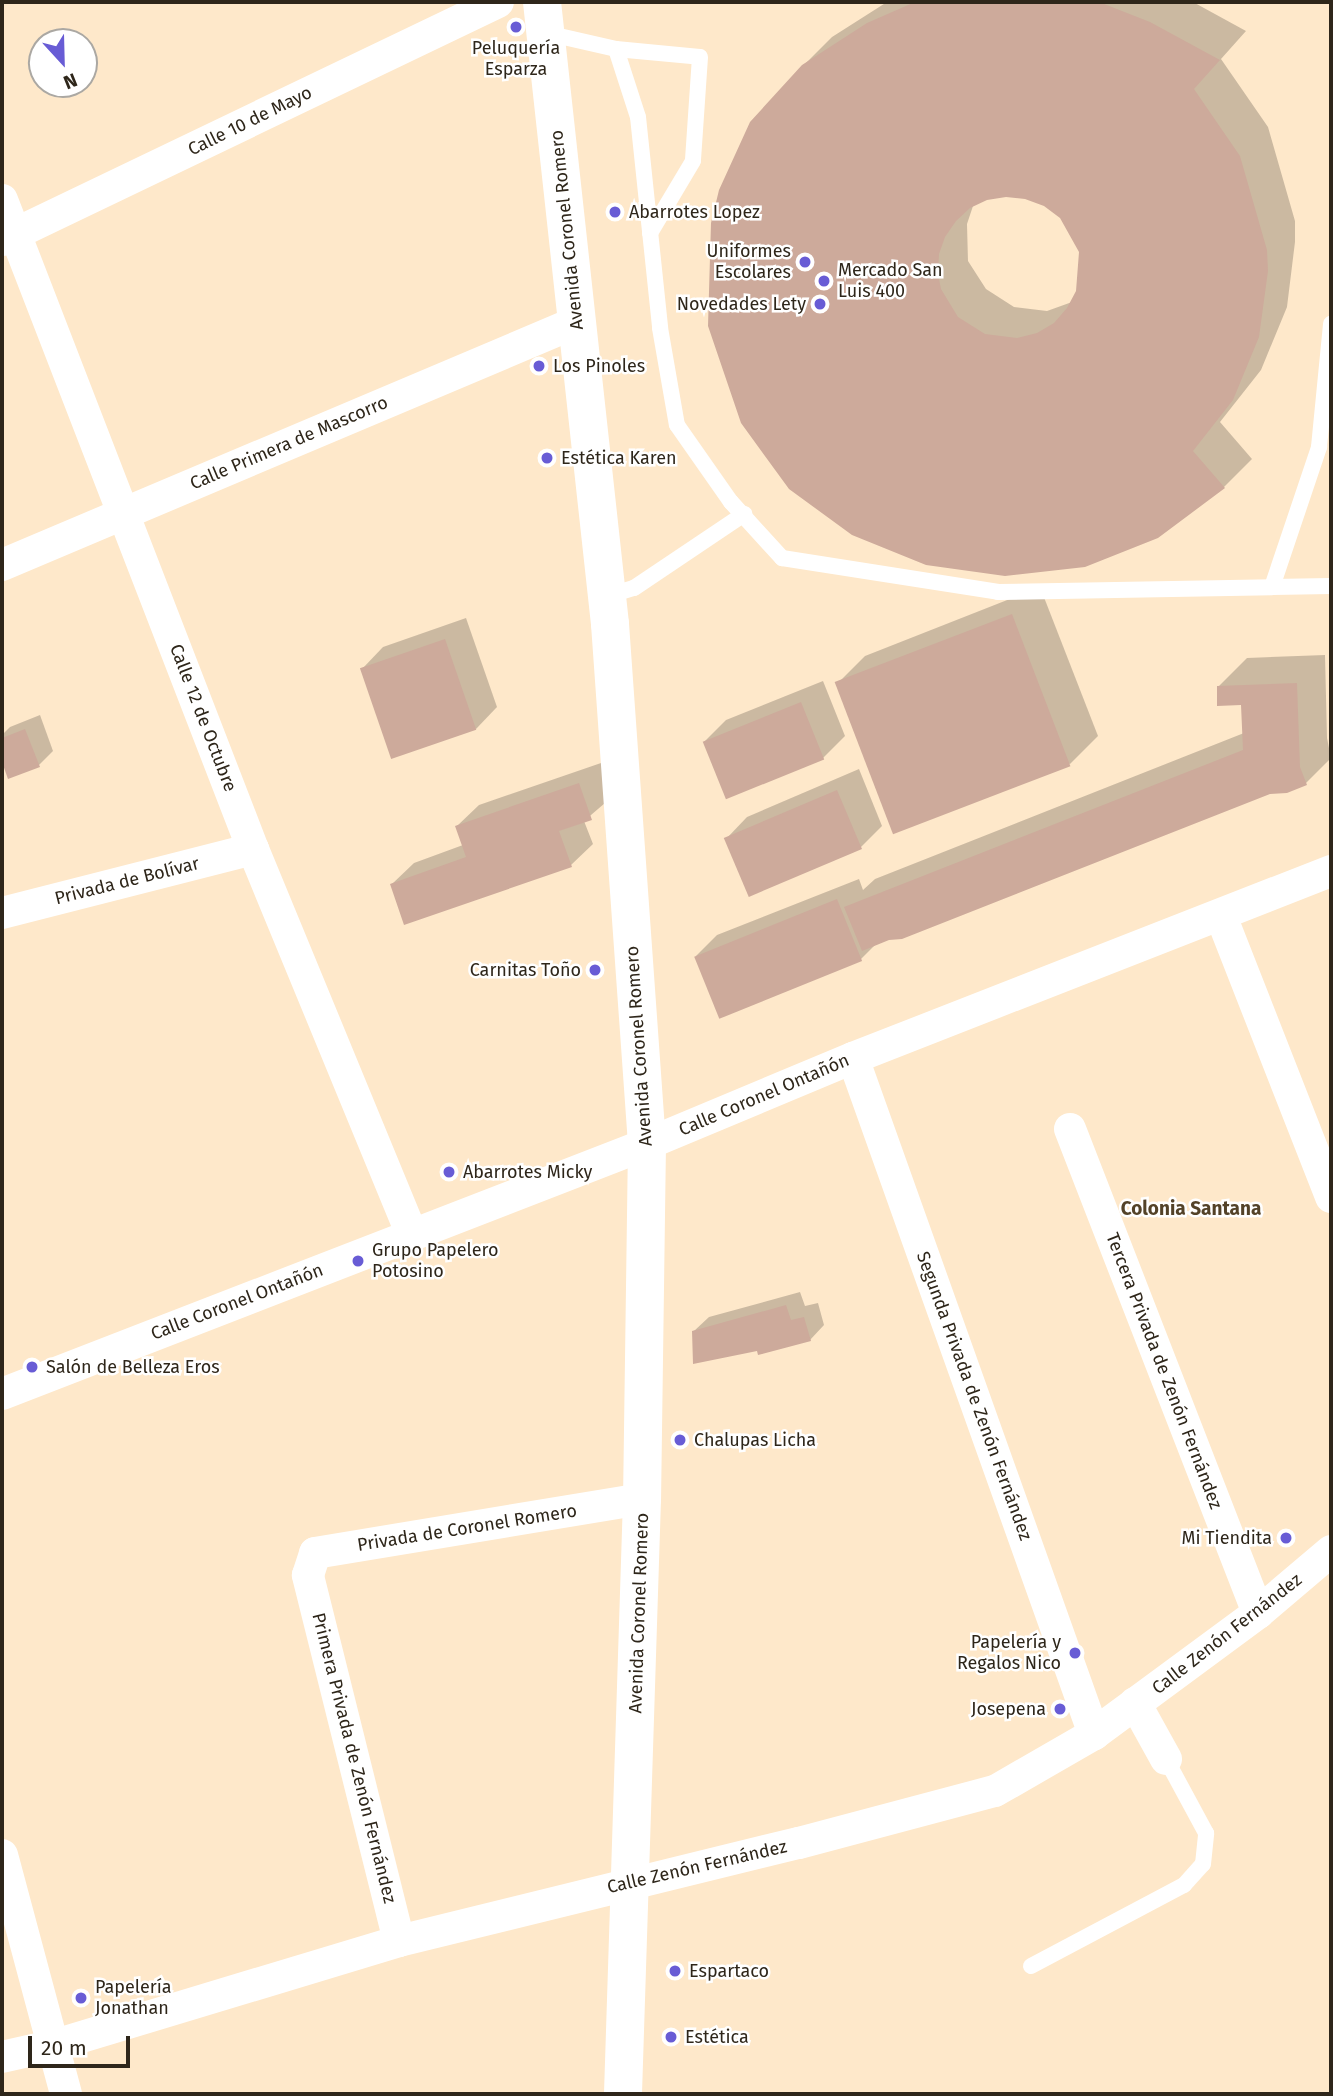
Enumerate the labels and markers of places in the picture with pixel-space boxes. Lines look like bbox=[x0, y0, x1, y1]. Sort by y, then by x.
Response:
marker: Peluquería Esparza bbox=[508, 19, 524, 35]
place label: Peluquería Esparza bbox=[472, 38, 560, 80]
place label: Abarrotes Lopez bbox=[629, 201, 760, 223]
marker: Abarrotes Lopez bbox=[607, 204, 623, 220]
place label: Uniformes Escolares bbox=[707, 241, 791, 284]
marker: Uniformes Escolares bbox=[797, 254, 813, 270]
place label: Mercado San Luis 400 bbox=[838, 260, 943, 302]
marker: Mercado San Luis 400 bbox=[816, 273, 832, 289]
place label: Novedades Lety bbox=[677, 293, 806, 315]
marker: Novedades Lety bbox=[812, 296, 828, 312]
place label: Los Pinoles bbox=[553, 355, 645, 377]
marker: Los Pinoles bbox=[531, 358, 547, 374]
place label: Estética Karen bbox=[561, 447, 677, 469]
marker: Estética Karen bbox=[539, 450, 555, 466]
place label: Carnitas Toño bbox=[470, 959, 581, 981]
marker: Carnitas Toño bbox=[587, 962, 603, 978]
place label: Abarrotes Micky bbox=[463, 1161, 592, 1183]
marker: Abarrotes Micky bbox=[441, 1164, 457, 1180]
place label: Grupo Papelero Potosino bbox=[372, 1240, 498, 1282]
marker: Grupo Papelero Potosino bbox=[350, 1253, 366, 1269]
place label: Salón de Belleza Eros bbox=[46, 1356, 220, 1378]
marker: Salón de Belleza Eros bbox=[24, 1359, 40, 1375]
place label: Chalupas Licha bbox=[694, 1429, 816, 1451]
marker: Chalupas Licha bbox=[672, 1432, 688, 1448]
place label: Mi Tiendita bbox=[1181, 1527, 1272, 1549]
marker: Mi Tiendita bbox=[1278, 1530, 1294, 1546]
place label: Papelería y Regalos Nico bbox=[957, 1632, 1061, 1674]
marker: Papelería y Regalos Nico bbox=[1067, 1645, 1083, 1661]
place label: Josepena bbox=[971, 1698, 1046, 1720]
marker: Josepena bbox=[1052, 1701, 1068, 1717]
place label: Espartaco bbox=[689, 1960, 769, 1982]
marker: Espartaco bbox=[667, 1963, 683, 1979]
place label: Papelería Jonathan bbox=[95, 1977, 172, 2020]
marker: Papelería Jonathan bbox=[73, 1990, 89, 2006]
place label: Estética bbox=[685, 2026, 749, 2048]
marker: Estética bbox=[663, 2029, 679, 2045]

